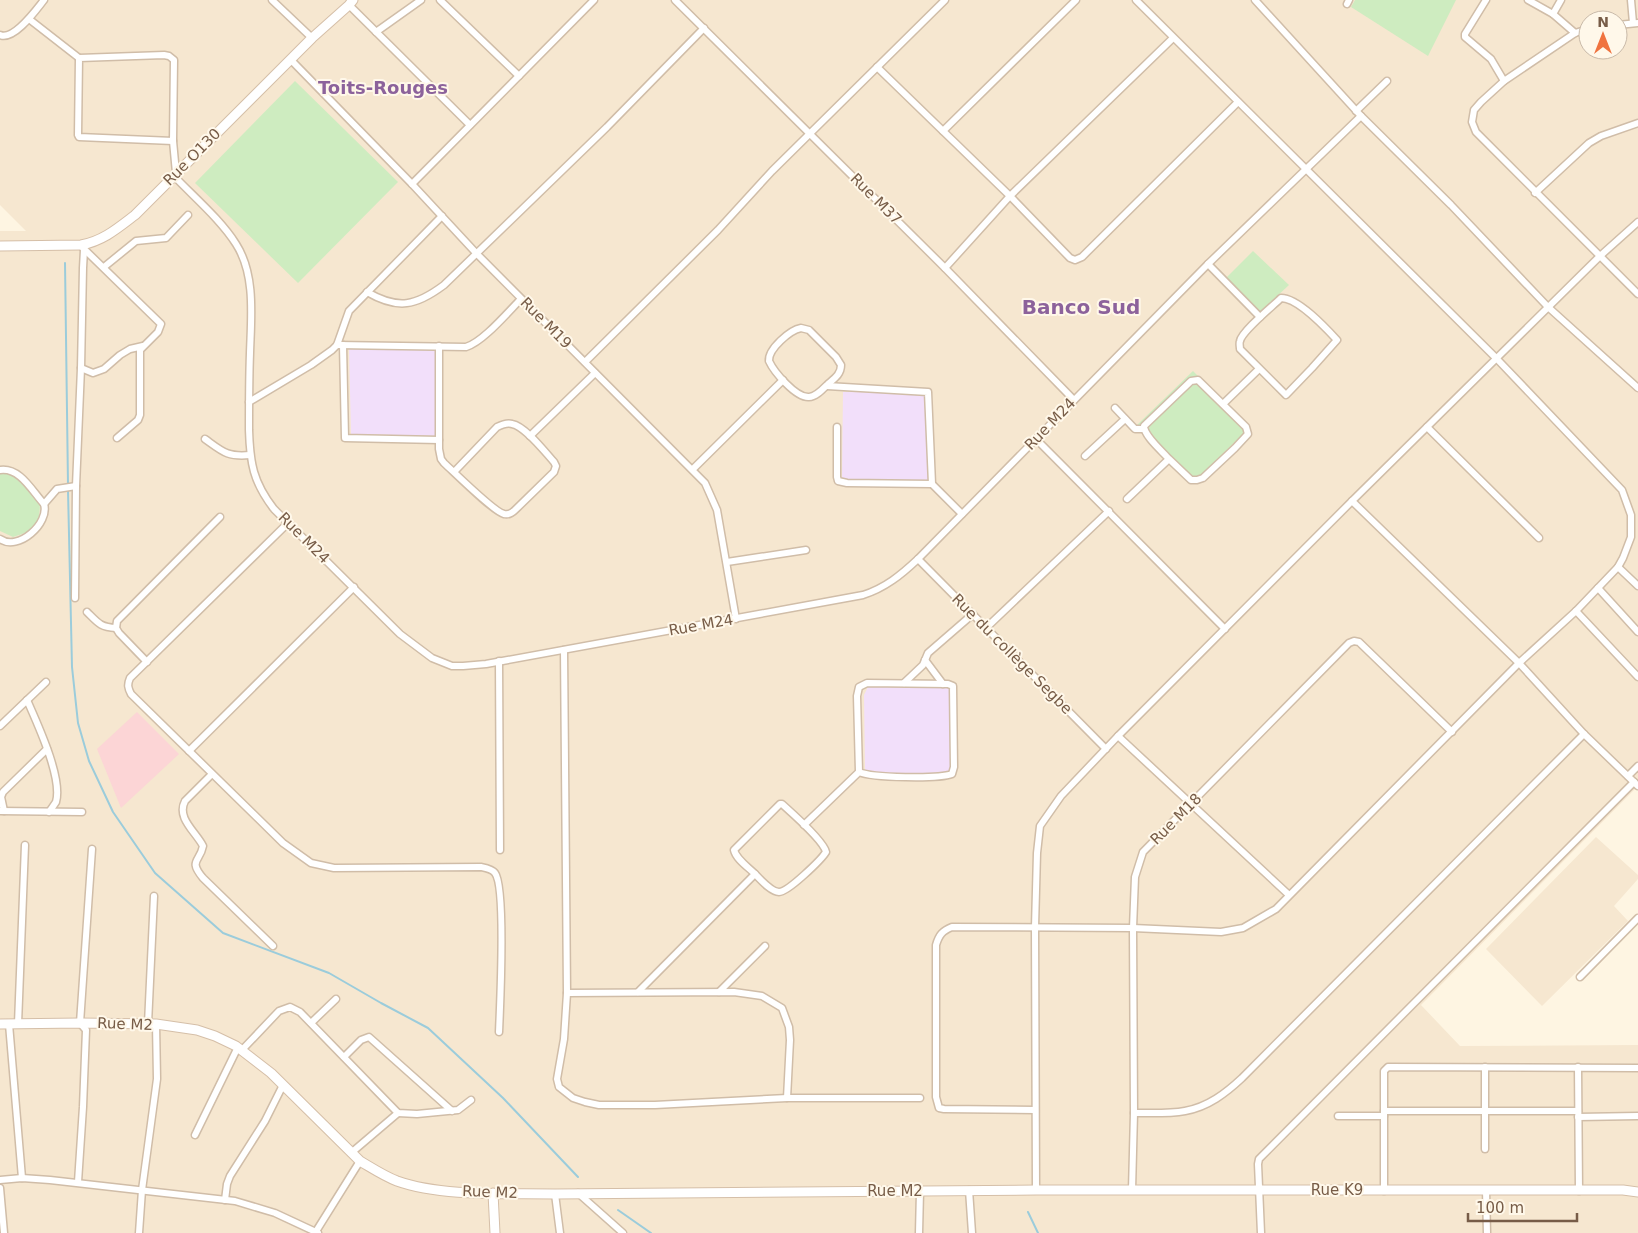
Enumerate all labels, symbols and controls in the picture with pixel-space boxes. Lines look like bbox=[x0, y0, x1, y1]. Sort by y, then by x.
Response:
north arrow bbox=[1578, 10, 1628, 60]
text: N bbox=[1597, 14, 1609, 30]
district label: Toits-Rouges bbox=[318, 77, 448, 98]
street label: Rue O130 bbox=[160, 125, 224, 189]
street label: Rue M37 bbox=[847, 170, 905, 228]
street label: Rue M19 bbox=[517, 294, 575, 352]
district label: Banco Sud bbox=[1022, 295, 1140, 319]
street label: Rue M24 bbox=[1021, 394, 1079, 454]
street label: Rue M24 bbox=[275, 509, 333, 567]
street label: Rue du collège Segbe bbox=[948, 590, 1076, 718]
street label: Rue M24 bbox=[667, 610, 735, 640]
street label: Rue M18 bbox=[1147, 790, 1205, 848]
street label: Rue M2 bbox=[97, 1014, 153, 1034]
street label: Rue K9 bbox=[1311, 1181, 1363, 1199]
street label: Rue M2 bbox=[462, 1182, 518, 1202]
street label: Rue M2 bbox=[867, 1182, 923, 1200]
scale bar bbox=[1468, 1190, 1577, 1222]
text: 100 m bbox=[1476, 1199, 1524, 1217]

